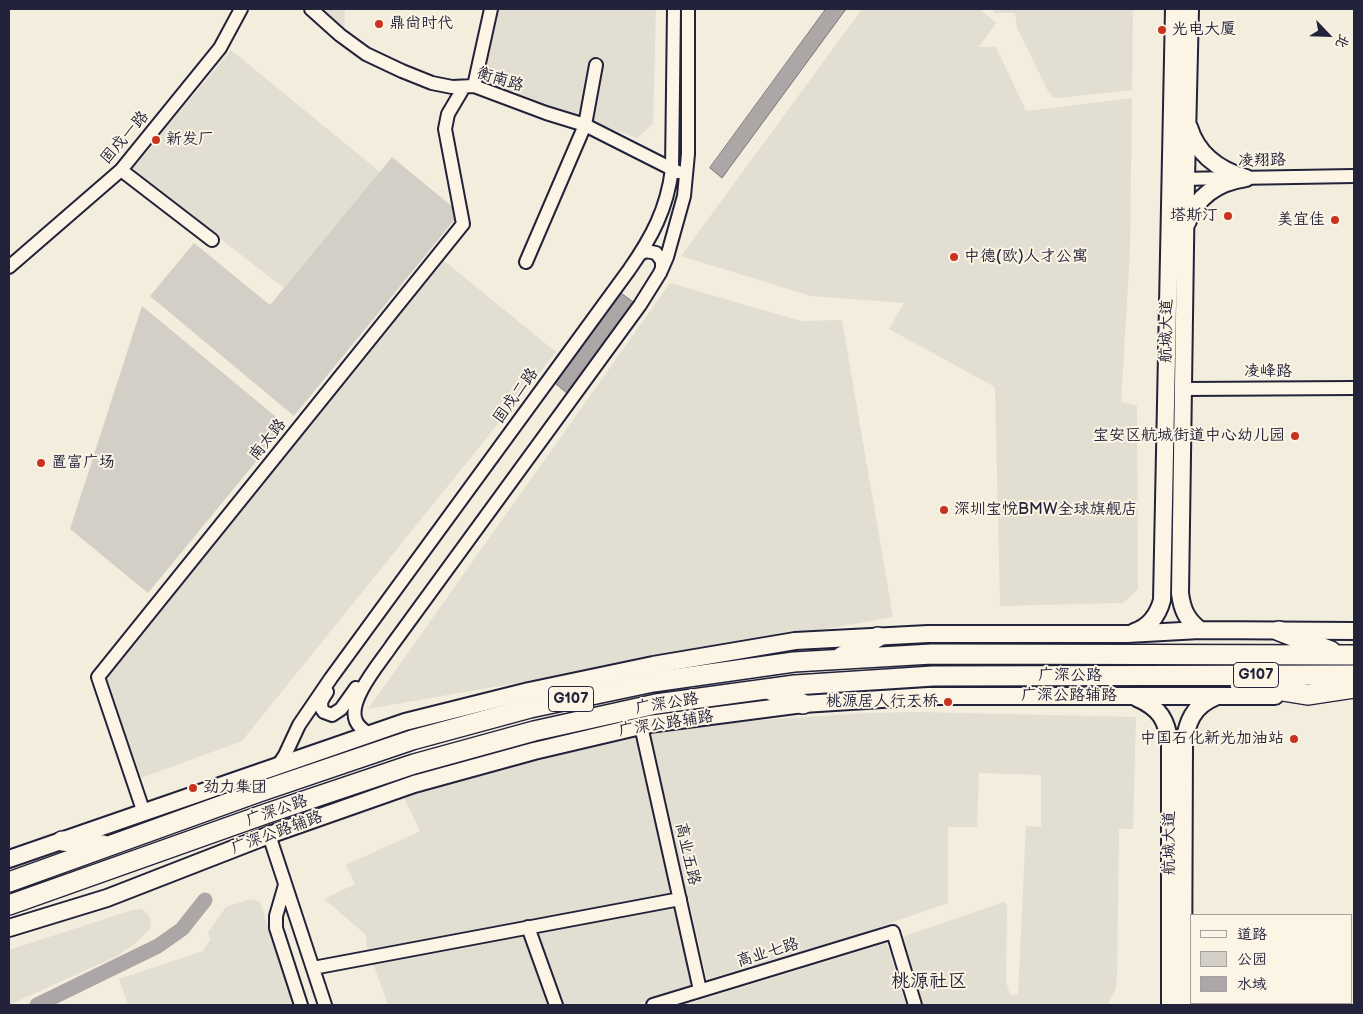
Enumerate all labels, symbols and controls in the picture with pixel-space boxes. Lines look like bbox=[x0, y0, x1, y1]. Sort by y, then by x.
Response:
north arrow bbox=[1303, 10, 1353, 60]
place label: 鼎尚时代 bbox=[389, 14, 453, 34]
marker: 鼎尚时代 bbox=[373, 18, 385, 30]
place label: 光电大厦 bbox=[1172, 20, 1236, 40]
marker: 光电大厦 bbox=[1156, 24, 1168, 36]
text: 北 bbox=[1332, 31, 1353, 51]
street label: 衡南路 bbox=[474, 64, 526, 96]
street label: 固戍一路 bbox=[97, 108, 153, 168]
place label: 新发厂 bbox=[166, 130, 214, 150]
marker: 新发厂 bbox=[150, 134, 162, 146]
street label: 凌翔路 bbox=[1238, 151, 1286, 171]
place label: 塔斯汀 bbox=[1170, 206, 1218, 226]
marker: 塔斯汀 bbox=[1222, 210, 1234, 222]
place label: 美宜佳 bbox=[1277, 210, 1325, 230]
marker: 美宜佳 bbox=[1329, 214, 1341, 226]
place label: 中德(欧)人才公寓 bbox=[964, 247, 1088, 267]
marker: 中德(欧)人才公寓 bbox=[948, 251, 960, 263]
street label: 航城大道 bbox=[1157, 299, 1177, 363]
street label: 凌峰路 bbox=[1244, 362, 1292, 382]
street label: 固戍二路 bbox=[489, 364, 543, 428]
street label: 南太路 bbox=[245, 415, 291, 465]
place label: 宝安区航城街道中心幼儿园 bbox=[1093, 426, 1285, 446]
marker: 宝安区航城街道中心幼儿园 bbox=[1289, 430, 1301, 442]
place label: 置富广场 bbox=[51, 453, 115, 473]
marker: 置富广场 bbox=[35, 457, 47, 469]
place label: 深圳宝悦BMW全球旗舰店 bbox=[954, 500, 1137, 520]
marker: 深圳宝悦BMW全球旗舰店 bbox=[938, 504, 950, 516]
road number: G107 bbox=[1234, 662, 1278, 688]
street label: 广深公路 bbox=[1038, 666, 1102, 686]
road number: G107 bbox=[548, 686, 594, 712]
street label: 广深公路辅路 bbox=[1021, 686, 1117, 706]
street label: 广深公路 bbox=[634, 690, 700, 718]
place label: 桃源居人行天桥 bbox=[826, 692, 938, 712]
marker: 桃源居人行天桥 bbox=[942, 696, 954, 708]
street label: 广深公路辅路 bbox=[617, 707, 715, 741]
place label: 中国石化新光加油站 bbox=[1140, 729, 1284, 749]
marker: 中国石化新光加油站 bbox=[1288, 733, 1300, 745]
place label: 劲力集团 bbox=[203, 778, 267, 798]
marker: 劲力集团 bbox=[187, 782, 199, 794]
street label: 广深公路 bbox=[244, 792, 310, 830]
street label: 广深公路辅路 bbox=[229, 808, 325, 858]
street label: 航城大道 bbox=[1160, 811, 1180, 875]
street label: 高业五路 bbox=[670, 821, 704, 887]
legend bbox=[1190, 914, 1353, 1004]
text: 道路 bbox=[1237, 925, 1267, 944]
street label: 高业七路 bbox=[735, 934, 801, 972]
text: 公园 bbox=[1237, 950, 1267, 969]
district label: 桃源社区 bbox=[891, 971, 967, 993]
text: 水域 bbox=[1237, 975, 1267, 994]

